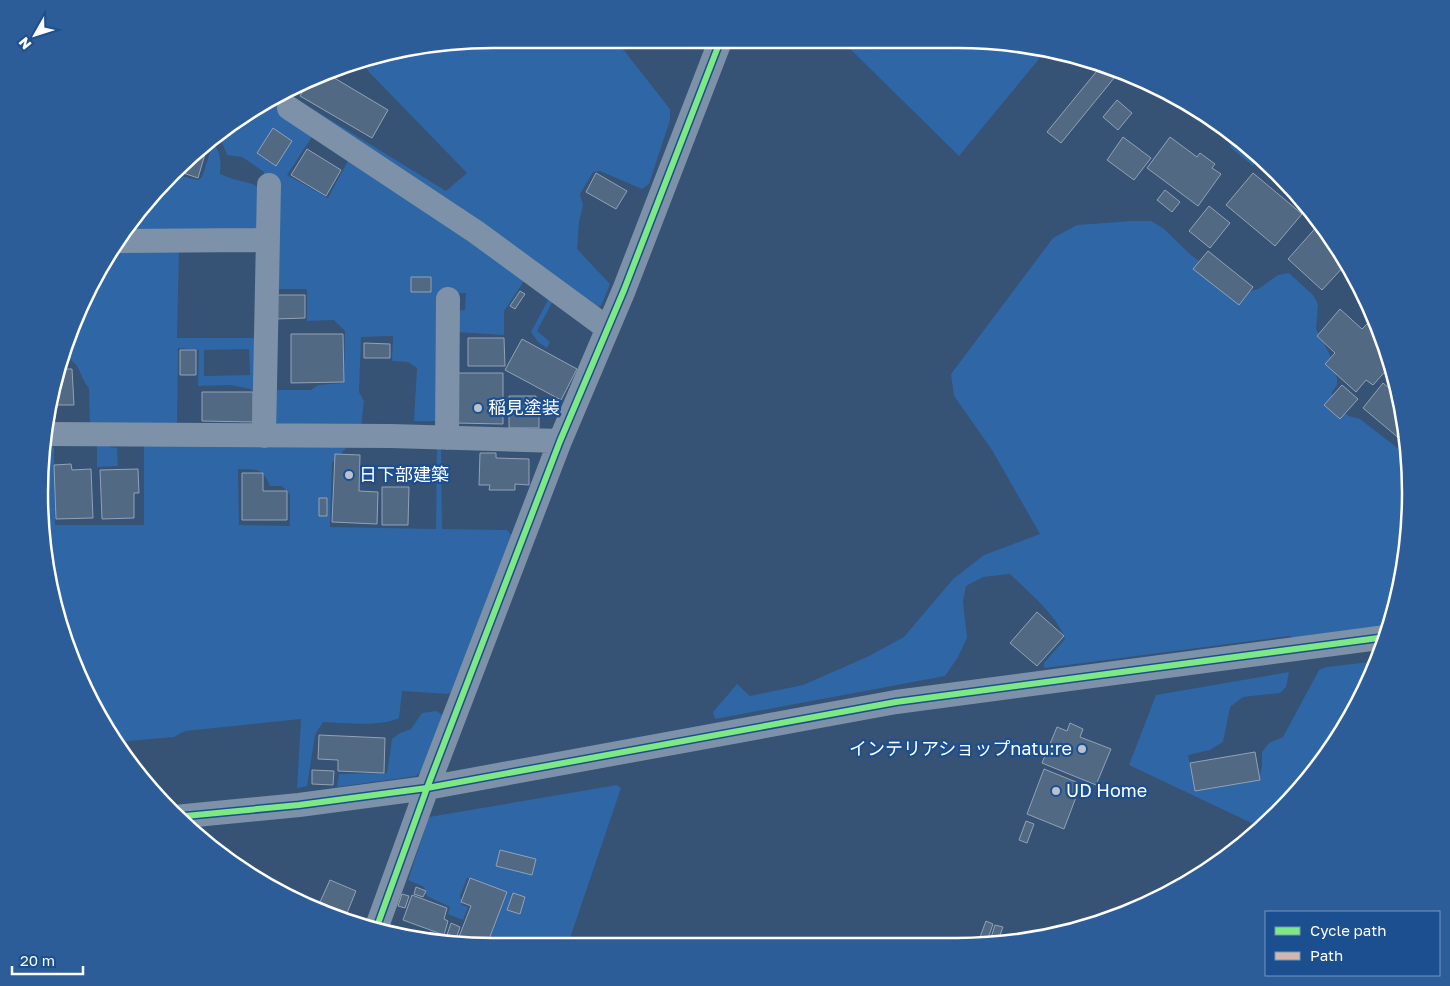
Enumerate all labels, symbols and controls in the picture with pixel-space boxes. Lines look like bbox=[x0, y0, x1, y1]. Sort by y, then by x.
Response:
north arrow bbox=[10, 10, 60, 60]
text: N bbox=[15, 34, 34, 53]
place label: 稲見塗装 bbox=[488, 396, 560, 418]
marker: 稲見塗装 bbox=[472, 402, 484, 414]
place label: 日下部建築 bbox=[359, 463, 449, 485]
marker: 日下部建築 bbox=[343, 469, 355, 481]
place label: インテリアショップnatu:re bbox=[849, 737, 1072, 759]
marker: インテリアショップnatu:re bbox=[1076, 743, 1088, 755]
place label: UD Home bbox=[1066, 779, 1147, 801]
marker: UD Home bbox=[1050, 785, 1062, 797]
legend bbox=[1265, 911, 1440, 976]
text: Cycle path bbox=[1310, 921, 1386, 939]
scale bar bbox=[12, 944, 84, 976]
text: Path bbox=[1310, 946, 1343, 964]
text: 20 m bbox=[20, 951, 55, 969]

